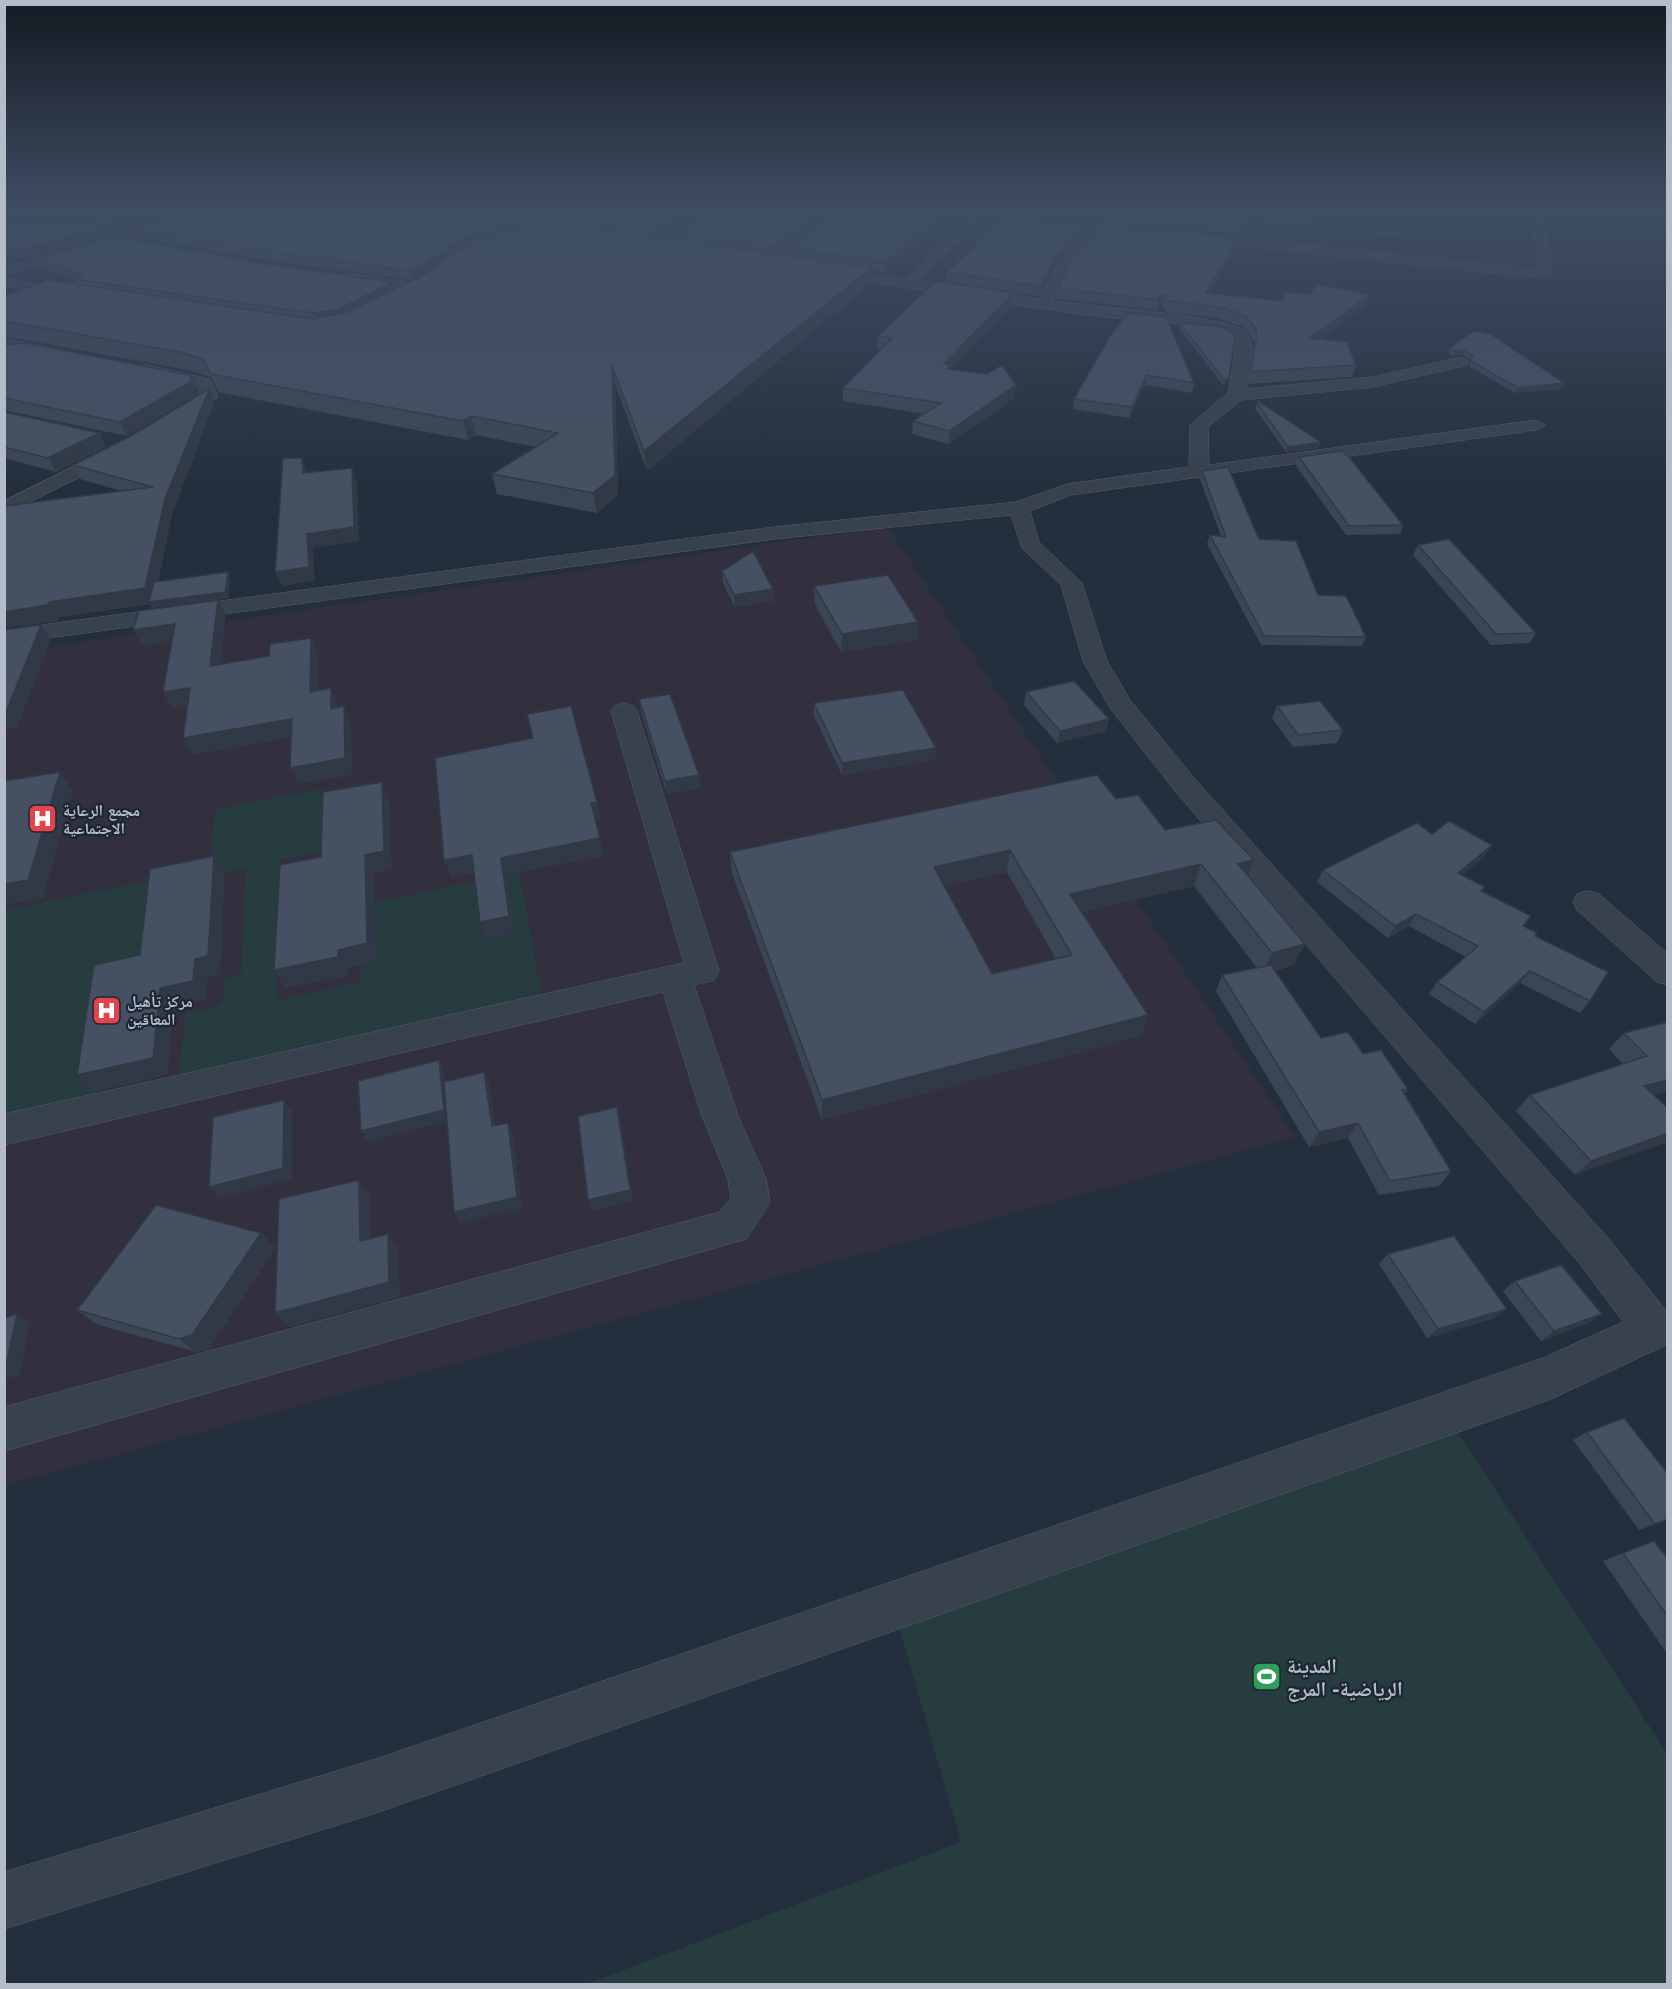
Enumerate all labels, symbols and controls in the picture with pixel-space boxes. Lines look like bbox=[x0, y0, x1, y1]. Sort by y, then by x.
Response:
place label: مجمع الرعاية الاجتماعية bbox=[63, 801, 140, 838]
hospital icon: مجمع الرعاية الاجتماعية bbox=[26, 803, 58, 835]
place label: مركز تأهيل المعاقين bbox=[127, 992, 193, 1029]
hospital icon: مركز تأهيل المعاقين bbox=[90, 994, 122, 1026]
place label: المدينة الرياضية- المرج bbox=[1287, 1654, 1403, 1702]
sports icon: المدينة الرياضية- المرج bbox=[1250, 1661, 1282, 1693]

